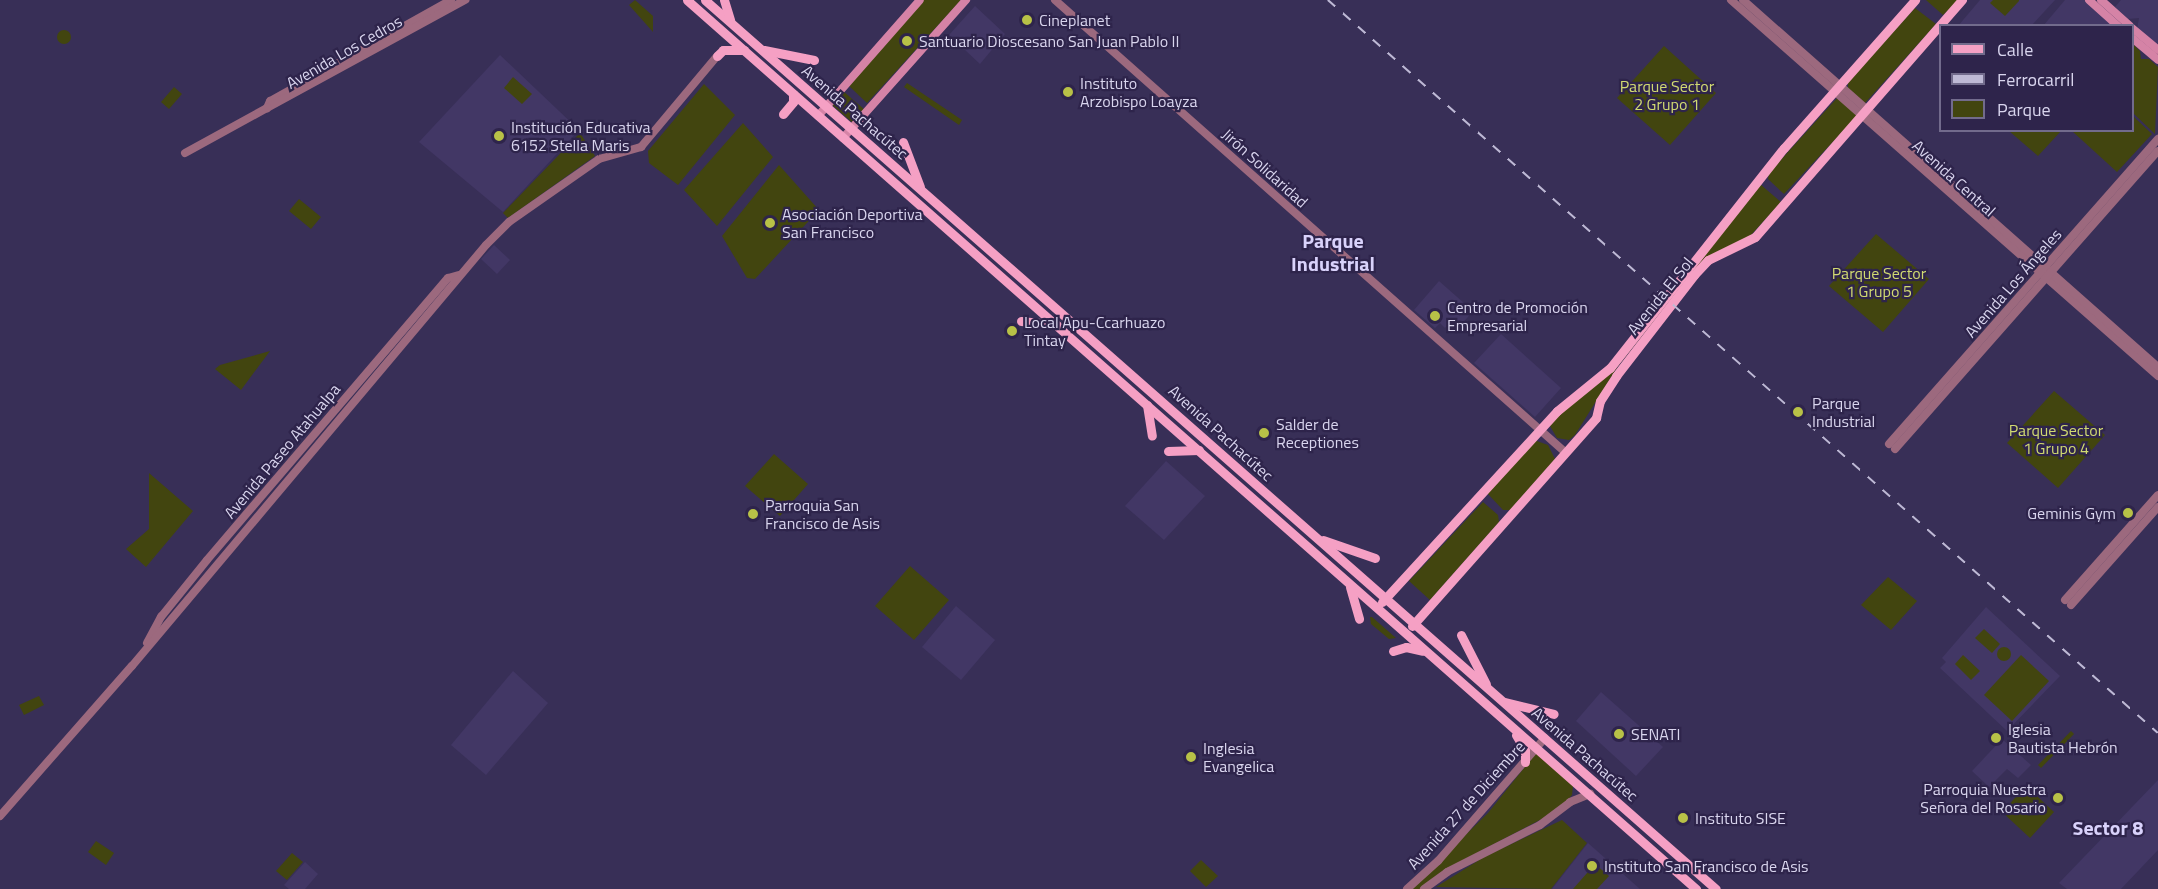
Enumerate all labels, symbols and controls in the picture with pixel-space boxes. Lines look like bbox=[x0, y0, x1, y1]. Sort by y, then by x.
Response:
place label: Cineplanet bbox=[1039, 10, 1110, 30]
street label: Avenida Los Cedros bbox=[283, 11, 405, 93]
marker: Cineplanet bbox=[1020, 13, 1034, 27]
legend bbox=[1939, 24, 2134, 132]
place label: Santuario Dioscesano San Juan Pablo II bbox=[919, 31, 1179, 51]
marker: Santuario Dioscesano San Juan Pablo II bbox=[900, 34, 914, 48]
text: Calle bbox=[1997, 36, 2033, 63]
street label: Avenida Pachacútec bbox=[798, 61, 912, 163]
text: Ferrocarril bbox=[1997, 66, 2074, 93]
place label: Instituto Arzobispo Loayza bbox=[1080, 73, 1198, 111]
park label: Parque Sector 2 Grupo 1 bbox=[1620, 76, 1714, 114]
marker: Instituto Arzobispo Loayza bbox=[1061, 85, 1075, 99]
text: Parque bbox=[1997, 96, 2051, 123]
place label: Institución Educativa 6152 Stella Maris bbox=[511, 117, 651, 155]
street label: Jirón Solidaridad bbox=[1218, 124, 1312, 212]
marker: Institución Educativa 6152 Stella Maris bbox=[492, 129, 506, 143]
street label: Avenida Central bbox=[1909, 136, 1999, 220]
place label: Asociación Deportiva San Francisco bbox=[782, 204, 922, 242]
marker: Asociación Deportiva San Francisco bbox=[763, 216, 777, 230]
street label: Avenida Los Ángeles bbox=[1961, 225, 2065, 341]
district label: Parque Industrial bbox=[1291, 228, 1375, 275]
street label: Avenida El Sol bbox=[1623, 253, 1697, 339]
park label: Parque Sector 1 Grupo 5 bbox=[1832, 263, 1926, 301]
place label: Centro de Promoción Empresarial bbox=[1447, 297, 1588, 335]
marker: Centro de Promoción Empresarial bbox=[1428, 309, 1442, 323]
place label: Local Apu-Ccarhuazo Tintay bbox=[1024, 312, 1166, 350]
marker: Local Apu-Ccarhuazo Tintay bbox=[1005, 324, 1019, 338]
street label: Avenida Paseo Atahualpa bbox=[220, 380, 344, 522]
street label: Avenida Pachacútec bbox=[1165, 381, 1277, 485]
place label: Parque Industrial bbox=[1812, 393, 1875, 431]
marker: Parque Industrial bbox=[1789, 403, 1807, 421]
place label: Salder de Receptiones bbox=[1276, 414, 1359, 452]
park label: Parque Sector 1 Grupo 4 bbox=[2009, 420, 2103, 458]
marker: Salder de Receptiones bbox=[1257, 426, 1271, 440]
place label: Parroquia San Francisco de Asis bbox=[765, 495, 880, 533]
place label: Geminis Gym bbox=[2027, 503, 2116, 523]
marker: Geminis Gym bbox=[2121, 506, 2135, 520]
marker: Parroquia San Francisco de Asis bbox=[746, 507, 760, 521]
street label: Avenida Pachacútec bbox=[1528, 703, 1642, 805]
place label: Iglesia Bautista Hebrón bbox=[2008, 719, 2118, 757]
place label: SENATI bbox=[1631, 724, 1680, 744]
marker: SENATI bbox=[1612, 727, 1626, 741]
marker: Iglesia Bautista Hebrón bbox=[1989, 731, 2003, 745]
street label: Avenida 27 de Diciembre bbox=[1403, 737, 1529, 873]
place label: Inglesia Evangelica bbox=[1203, 738, 1274, 776]
marker: Inglesia Evangelica bbox=[1184, 750, 1198, 764]
place label: Parroquia Nuestra Señora del Rosario bbox=[1920, 779, 2046, 817]
marker: Parroquia Nuestra Señora del Rosario bbox=[2051, 791, 2065, 805]
place label: Instituto SISE bbox=[1695, 808, 1786, 828]
marker: Instituto SISE bbox=[1676, 811, 1690, 825]
district label: Sector 8 bbox=[2073, 815, 2143, 839]
place label: Instituto San Francisco de Asis bbox=[1604, 856, 1809, 876]
marker: Instituto San Francisco de Asis bbox=[1585, 859, 1599, 873]

